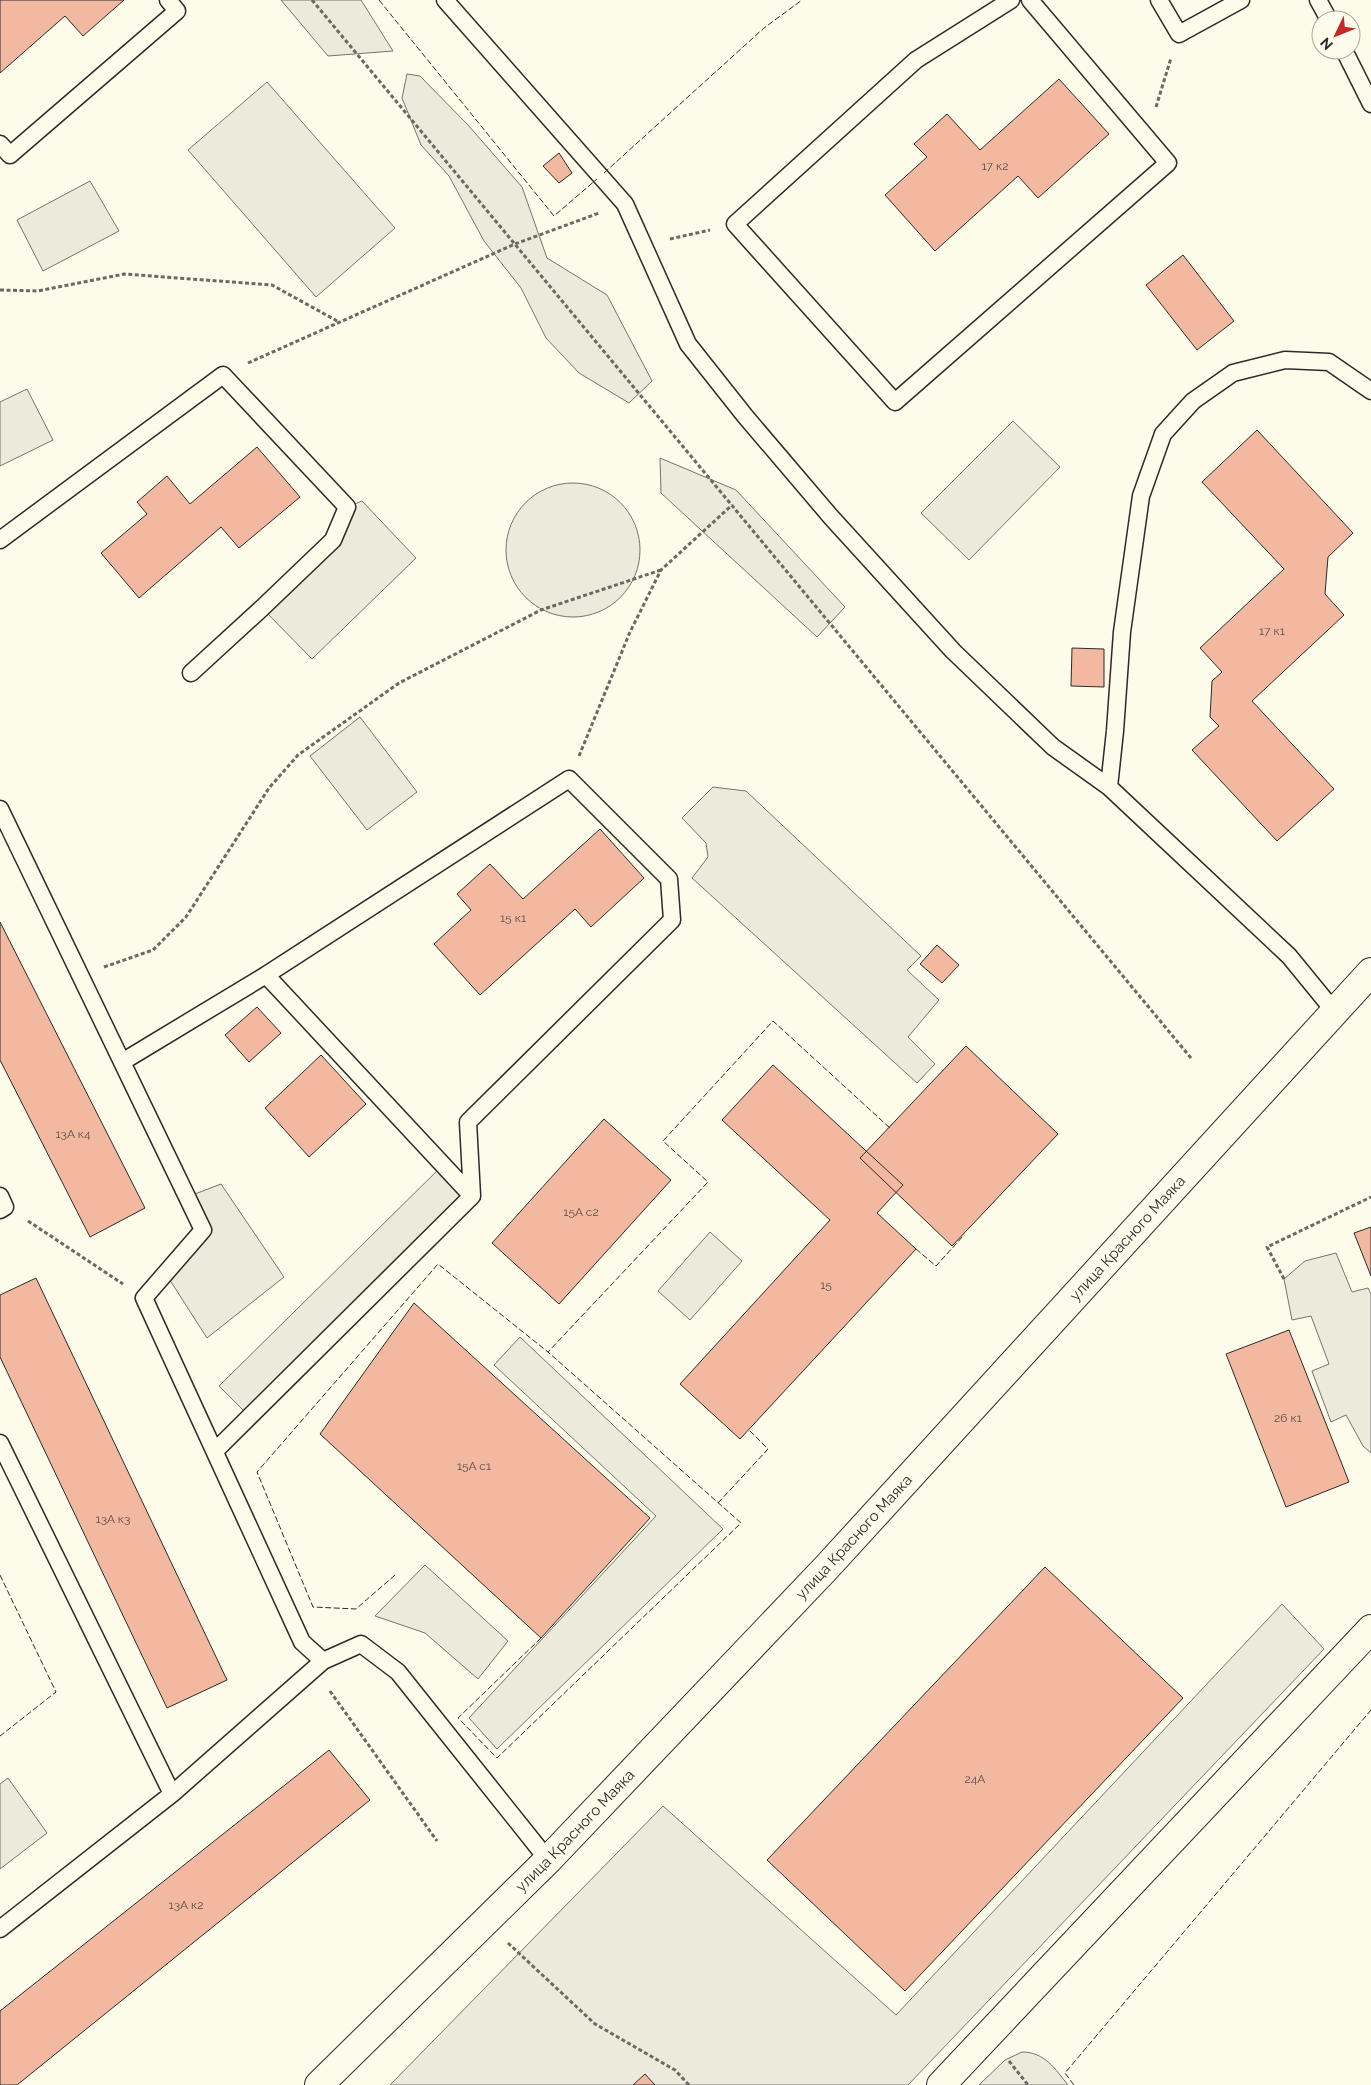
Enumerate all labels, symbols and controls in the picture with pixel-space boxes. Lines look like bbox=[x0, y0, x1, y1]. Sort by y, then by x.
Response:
north arrow bbox=[1311, 10, 1361, 60]
text: N bbox=[1317, 35, 1336, 53]
house number: 17 к2 bbox=[981, 159, 1009, 173]
house number: 17 к1 bbox=[1259, 624, 1285, 638]
house number: 15 к1 bbox=[500, 911, 526, 925]
house number: 13А к4 bbox=[55, 1127, 91, 1141]
street label: улица Красного Маяка bbox=[1066, 1172, 1189, 1305]
house number: 15А с2 bbox=[563, 1205, 599, 1219]
house number: 15 bbox=[820, 1278, 832, 1292]
house number: 26 к1 bbox=[1274, 1411, 1302, 1425]
house number: 15А с1 bbox=[457, 1459, 491, 1473]
street label: улица Красного Маяка bbox=[792, 1471, 916, 1603]
house number: 13А к3 bbox=[96, 1512, 131, 1526]
street label: улица Красного Маяка bbox=[512, 1766, 638, 1896]
house number: 24А bbox=[965, 1772, 985, 1786]
house number: 13А к2 bbox=[169, 1898, 203, 1912]

